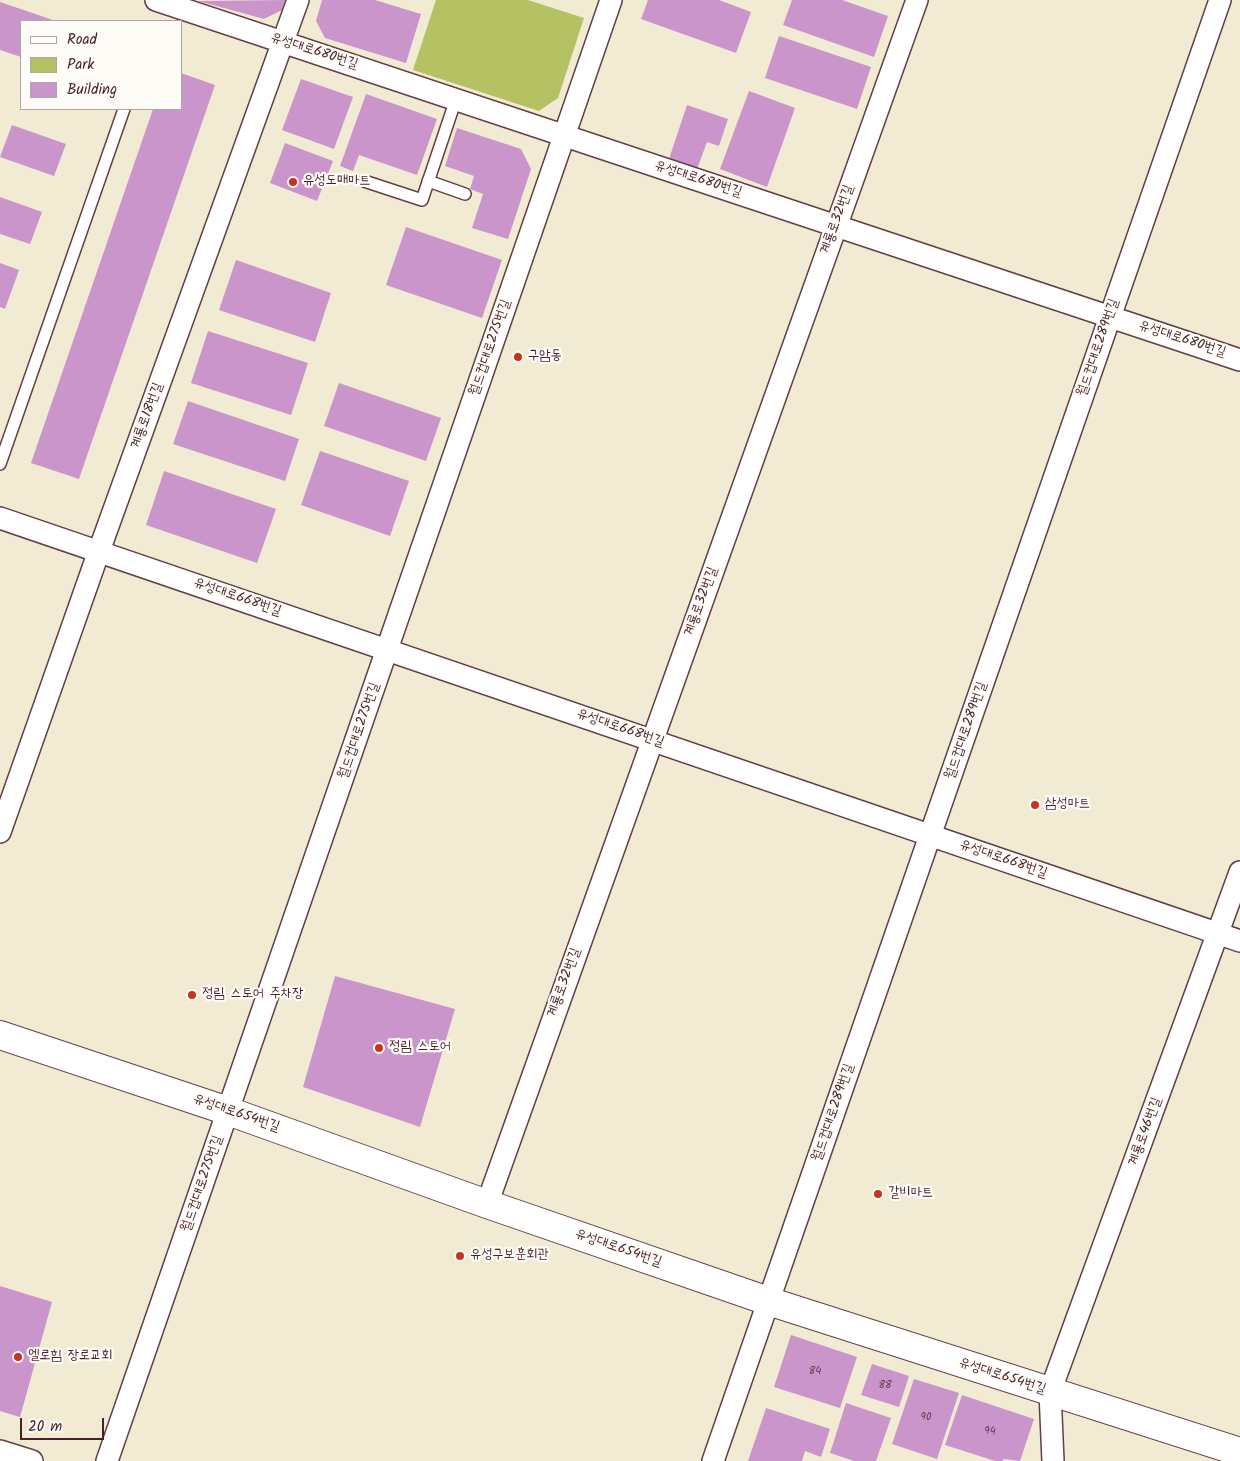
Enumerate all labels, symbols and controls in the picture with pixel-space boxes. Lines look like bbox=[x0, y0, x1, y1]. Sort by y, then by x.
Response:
legend bbox=[20, 20, 182, 110]
text: Road bbox=[67, 28, 97, 52]
street label: 유성대로680번길 bbox=[268, 30, 360, 74]
text: Park bbox=[67, 53, 94, 77]
text: Building bbox=[67, 78, 117, 102]
street label: 유성대로680번길 bbox=[652, 158, 744, 202]
place label: 유성도매마트 bbox=[303, 174, 371, 190]
marker: 유성도매마트 bbox=[287, 176, 299, 188]
street label: 계룡로32번길 bbox=[818, 183, 858, 257]
street label: 월드컵대로289번길 bbox=[1074, 297, 1124, 399]
street label: 월드컵대로275번길 bbox=[467, 298, 515, 398]
street label: 유성대로680번길 bbox=[1136, 318, 1228, 362]
place label: 구암동 bbox=[528, 349, 562, 365]
marker: 구암동 bbox=[512, 351, 524, 363]
street label: 계룡로18번길 bbox=[128, 381, 168, 451]
street label: 계룡로32번길 bbox=[682, 565, 722, 639]
street label: 유성대로668번길 bbox=[191, 575, 283, 621]
street label: 월드컵대로289번길 bbox=[942, 680, 992, 782]
street label: 월드컵대로275번길 bbox=[336, 681, 384, 781]
street label: 유성대로668번길 bbox=[574, 706, 666, 752]
place label: 삼성마트 bbox=[1045, 797, 1090, 813]
marker: 삼성마트 bbox=[1029, 799, 1041, 811]
street label: 유성대로668번길 bbox=[957, 837, 1049, 883]
street label: 계룡로32번길 bbox=[545, 946, 585, 1020]
place label: 정림 스토어 주차장 bbox=[202, 987, 303, 1003]
marker: 정림 스토어 주차장 bbox=[186, 989, 198, 1001]
place label: 정림 스토어 bbox=[389, 1040, 451, 1056]
marker: 정림 스토어 bbox=[373, 1042, 385, 1054]
street label: 월드컵대로289번길 bbox=[809, 1062, 859, 1164]
street label: 유성대로654번길 bbox=[190, 1091, 282, 1137]
street label: 계룡로46번길 bbox=[1126, 1095, 1166, 1169]
street label: 월드컵대로275번길 bbox=[179, 1134, 227, 1234]
place label: 갈비마트 bbox=[888, 1186, 933, 1202]
marker: 갈비마트 bbox=[872, 1188, 884, 1200]
street label: 유성대로654번길 bbox=[572, 1226, 664, 1272]
place label: 유성구보훈회관 bbox=[470, 1248, 549, 1264]
marker: 유성구보훈회관 bbox=[454, 1250, 466, 1262]
place label: 엘로힘 장로교회 bbox=[28, 1349, 112, 1365]
marker: 엘로힘 장로교회 bbox=[12, 1351, 24, 1363]
street label: 유성대로654번길 bbox=[956, 1355, 1048, 1399]
house number: 84 bbox=[809, 1365, 821, 1379]
house number: 88 bbox=[878, 1379, 892, 1393]
scale bar bbox=[22, 1408, 106, 1440]
house number: 90 bbox=[921, 1411, 931, 1425]
text: 20 m bbox=[28, 1415, 62, 1439]
house number: 94 bbox=[984, 1425, 996, 1439]

